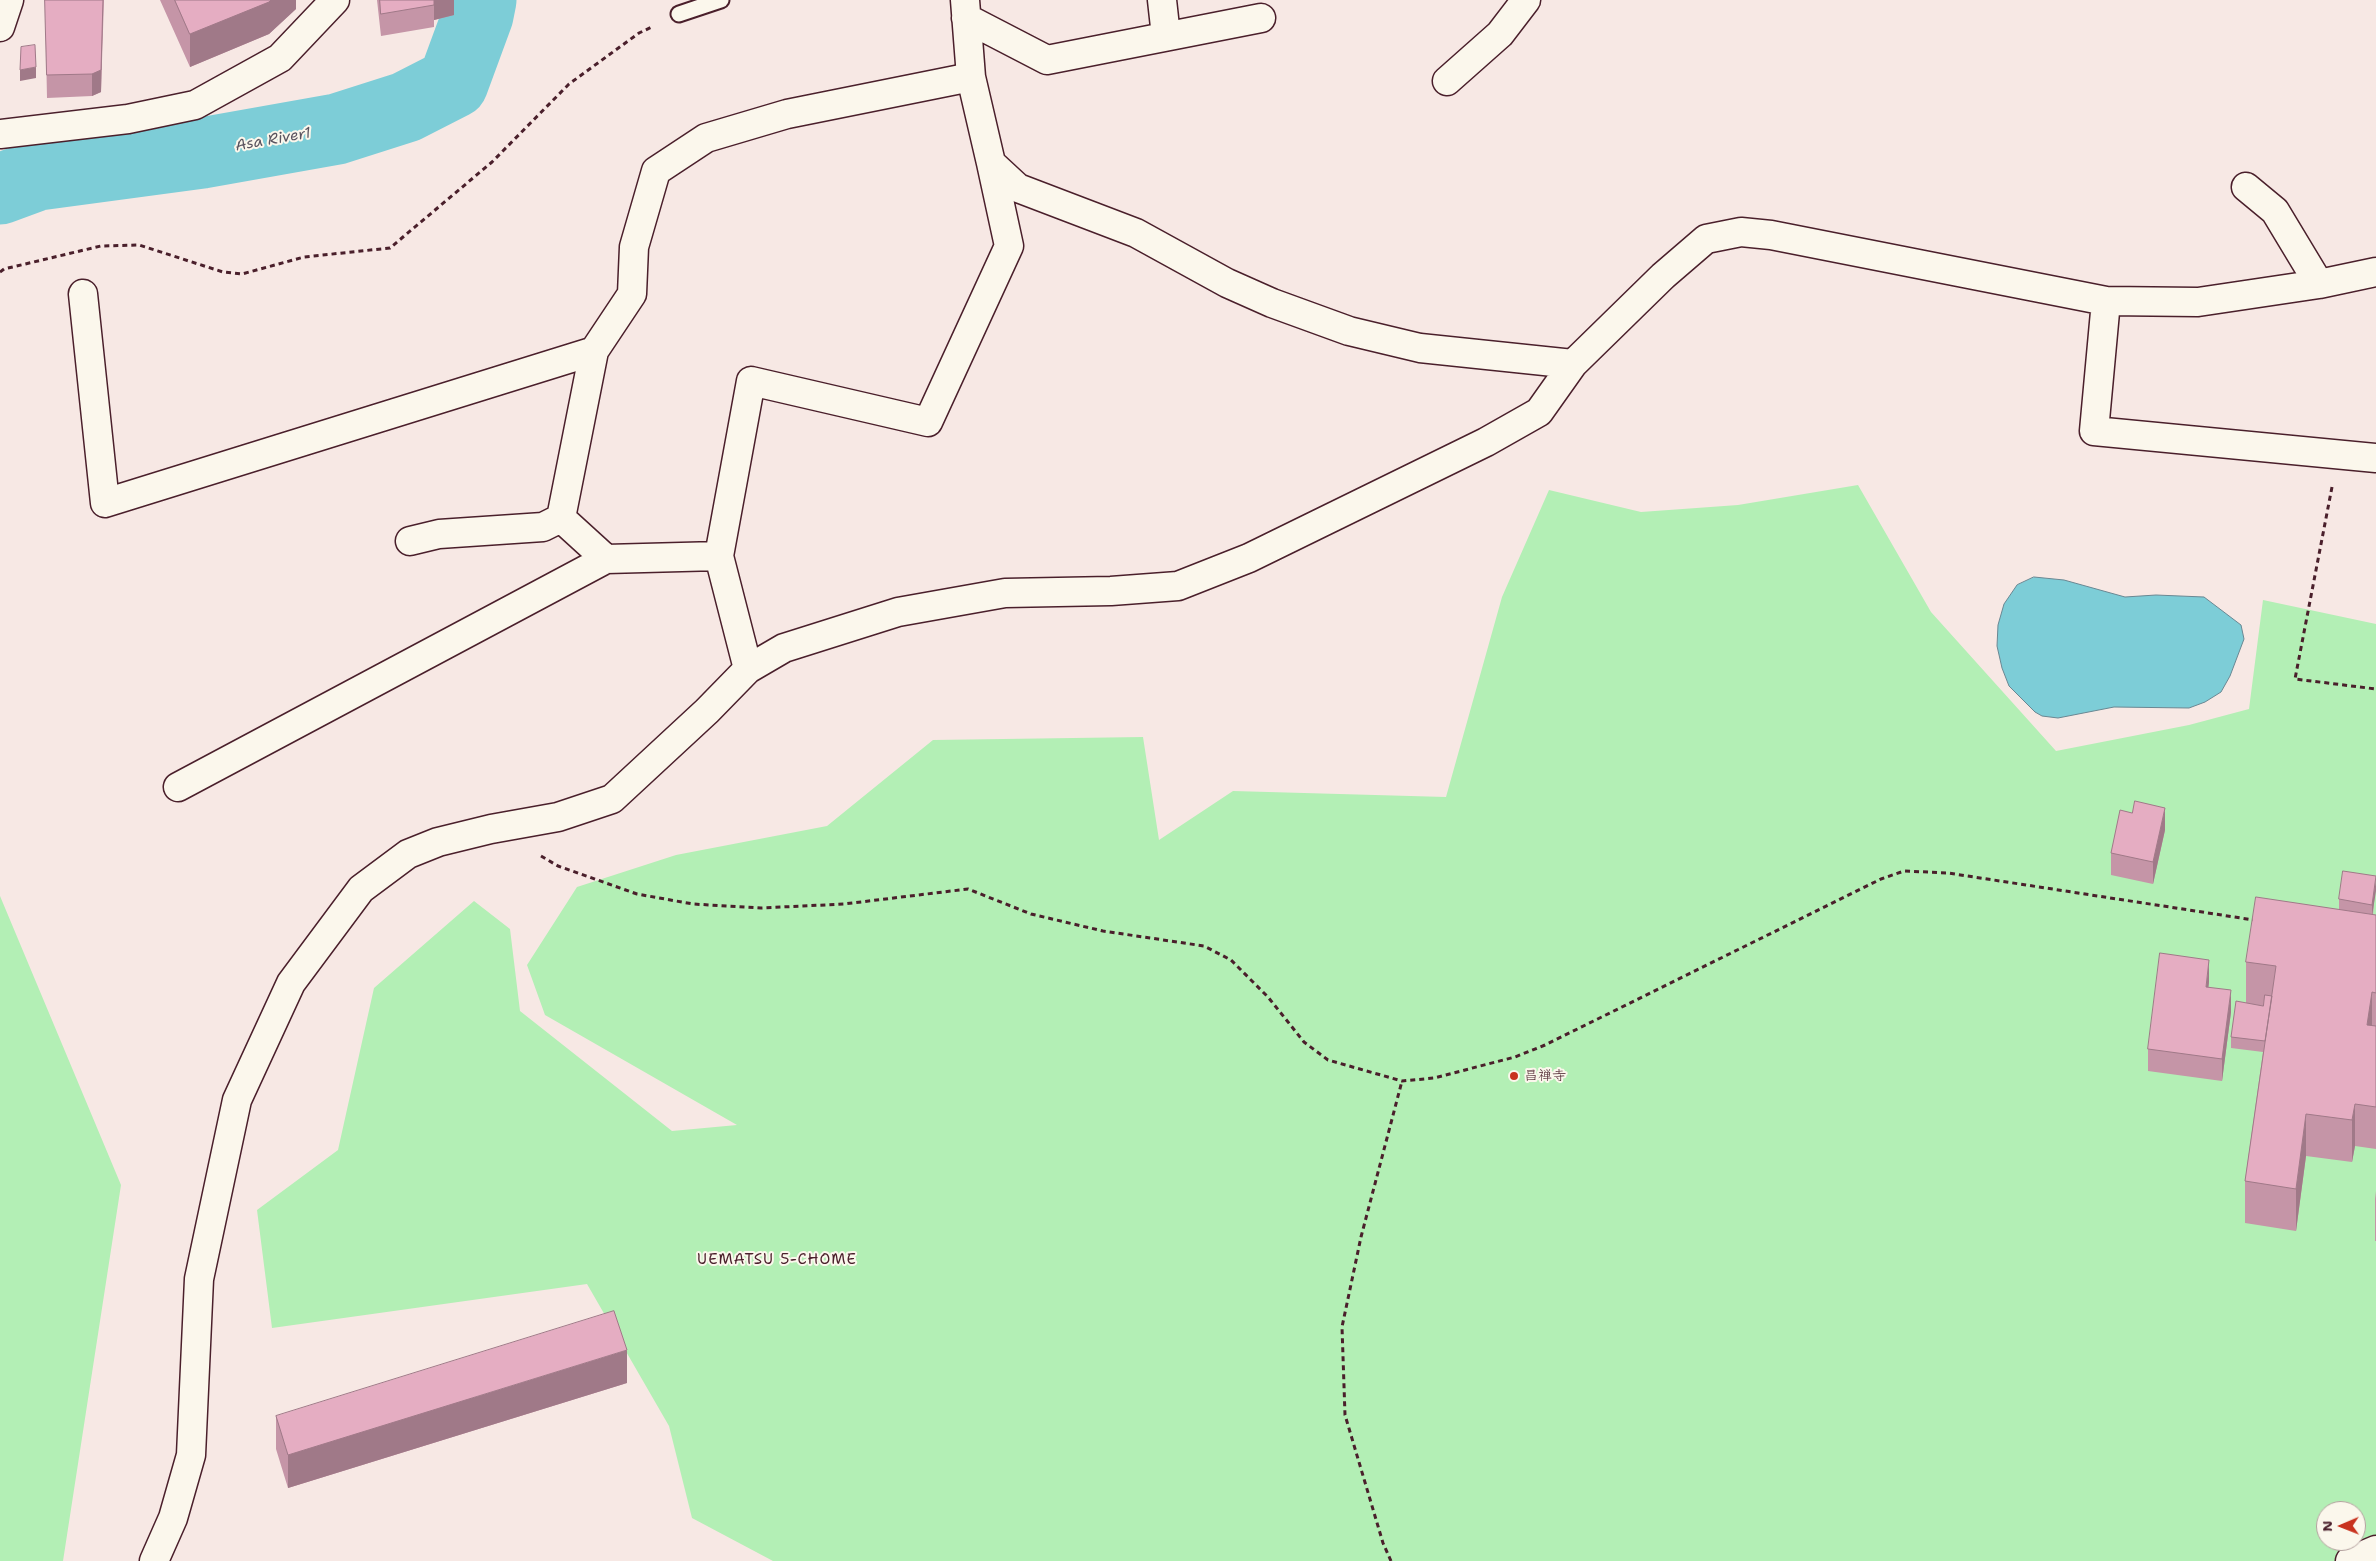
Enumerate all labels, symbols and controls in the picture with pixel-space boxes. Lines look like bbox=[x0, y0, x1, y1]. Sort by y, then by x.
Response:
water label: Asa River1 bbox=[234, 125, 312, 155]
place label: 昌禅寺 bbox=[1524, 1068, 1566, 1084]
marker: 昌禅寺 bbox=[1508, 1070, 1520, 1082]
district label: UEMATSU 5-CHOME bbox=[695, 1251, 859, 1269]
north arrow bbox=[2316, 1501, 2366, 1551]
text: N bbox=[2318, 1521, 2336, 1532]

